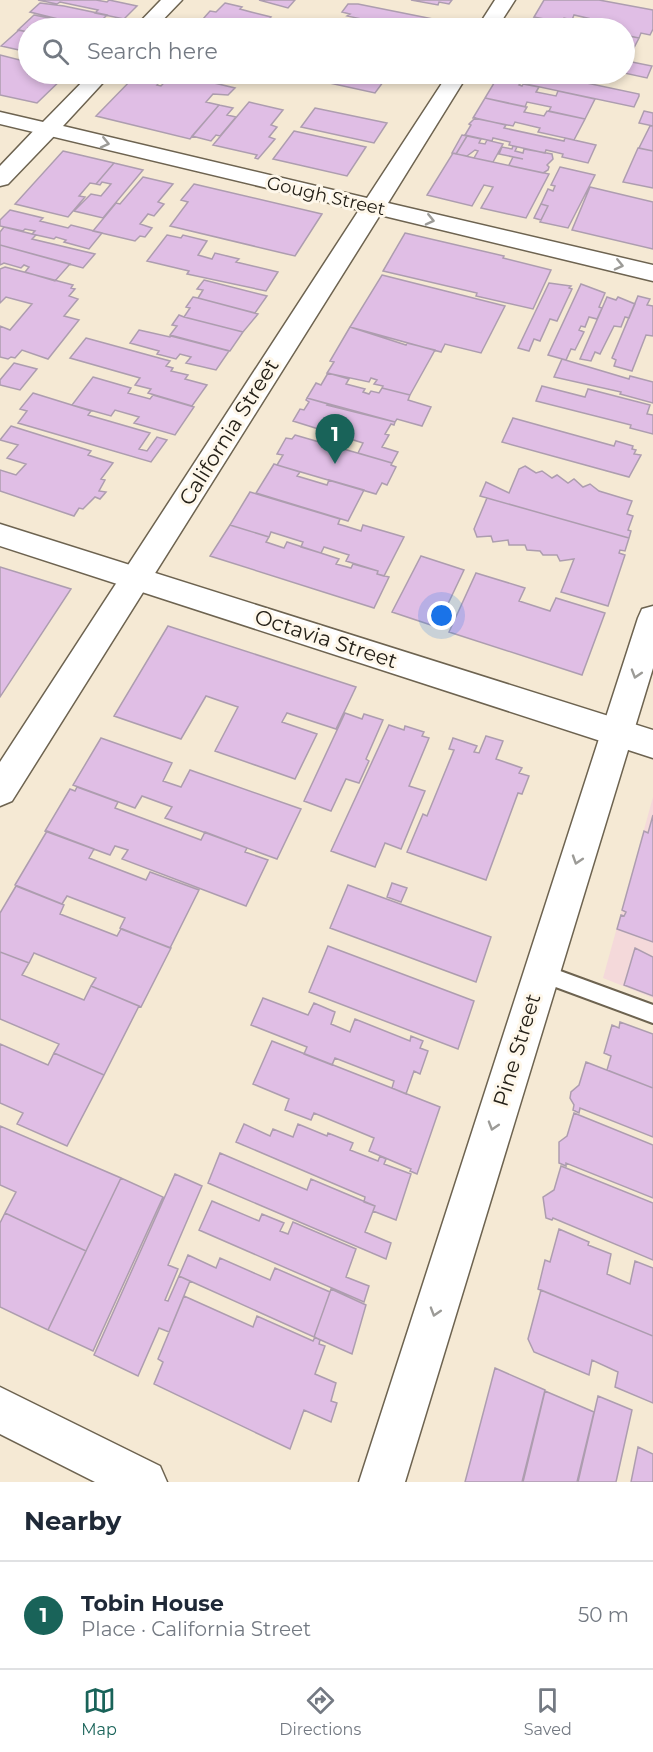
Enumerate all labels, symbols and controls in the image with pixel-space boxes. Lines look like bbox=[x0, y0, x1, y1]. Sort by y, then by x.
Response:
search box bbox=[18, 18, 635, 84]
icon: search bbox=[39, 35, 72, 68]
text: Search here bbox=[87, 38, 218, 65]
one-way arrow bbox=[100, 135, 110, 148]
street label: Gough Street bbox=[265, 172, 387, 220]
one-way arrow bbox=[424, 213, 434, 226]
one-way arrow bbox=[614, 258, 624, 271]
street label: California Street bbox=[173, 354, 284, 510]
pin: 1 bbox=[316, 414, 354, 464]
your location bbox=[427, 601, 456, 630]
street label: Octavia Street bbox=[252, 604, 401, 673]
one-way arrow bbox=[630, 668, 643, 679]
one-way arrow bbox=[572, 854, 584, 865]
street label: Pine Street bbox=[488, 990, 546, 1109]
one-way arrow bbox=[488, 1120, 500, 1131]
one-way arrow bbox=[430, 1306, 442, 1317]
text: Nearby bbox=[24, 1505, 121, 1537]
text: Tobin House bbox=[81, 1590, 224, 1617]
text: 1 bbox=[40, 1603, 47, 1627]
text: 50 m bbox=[578, 1603, 629, 1627]
text: Place · California Street bbox=[81, 1617, 311, 1641]
tab: Map bbox=[81, 1684, 117, 1739]
tab: Directions bbox=[279, 1684, 361, 1739]
tab: Saved bbox=[524, 1684, 572, 1739]

